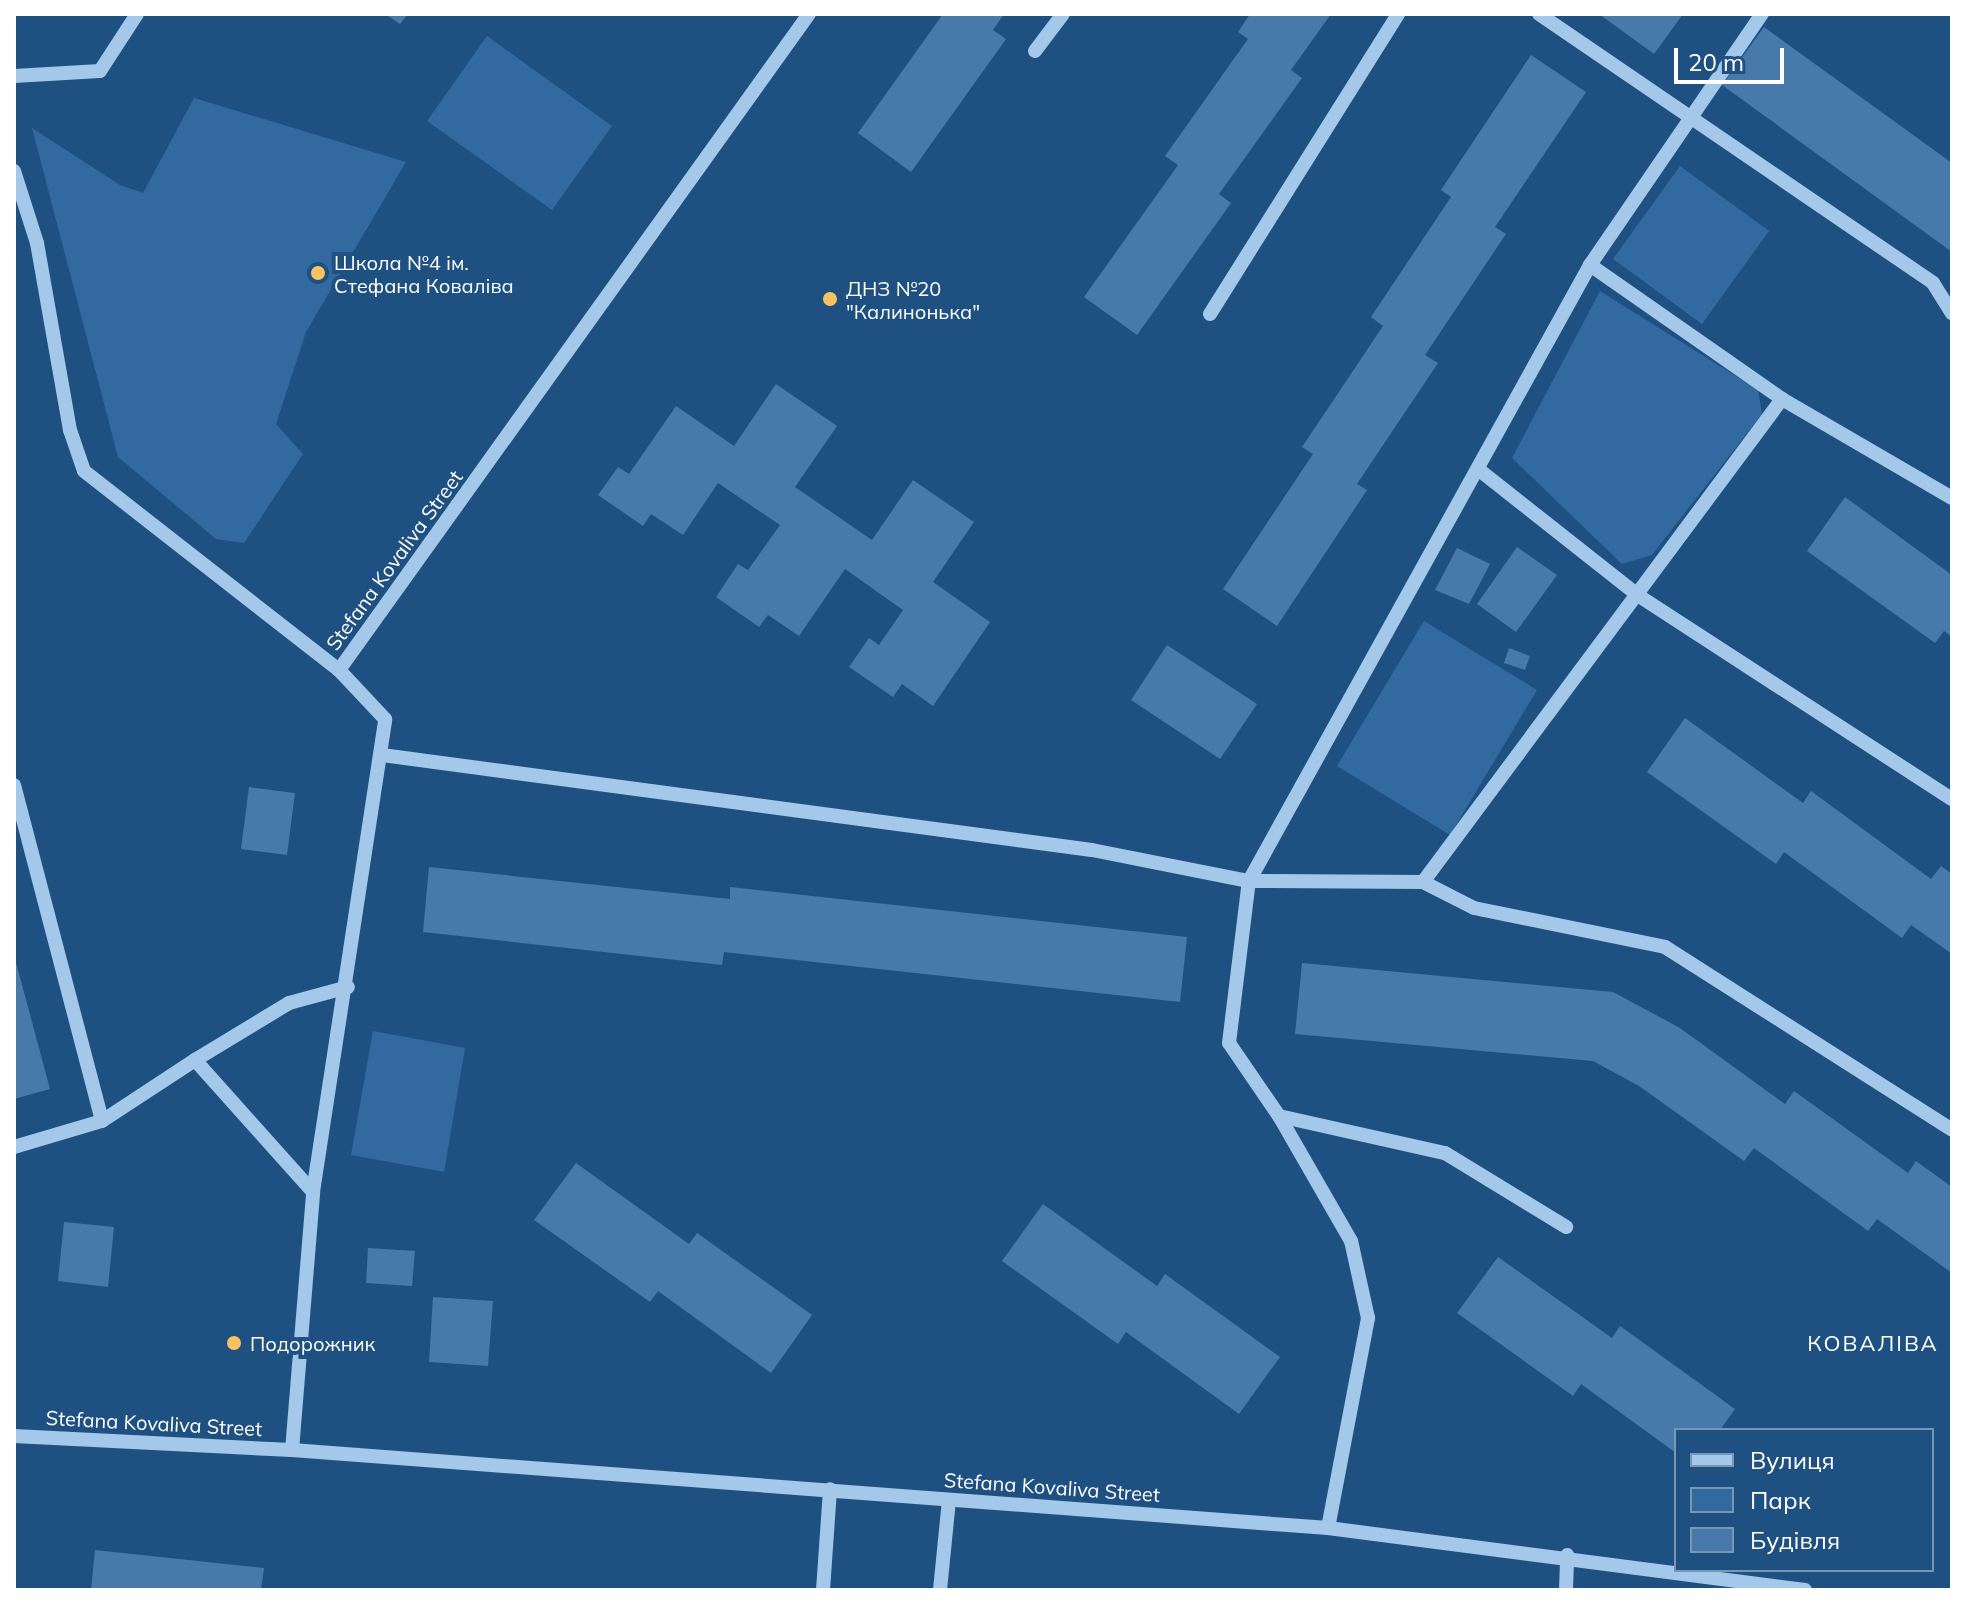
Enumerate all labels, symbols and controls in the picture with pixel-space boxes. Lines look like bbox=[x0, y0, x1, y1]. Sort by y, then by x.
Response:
scale bar bbox=[1678, 32, 1788, 82]
text: 20 m bbox=[1688, 47, 1744, 77]
place label: Школа №4 ім. Стефана Коваліва bbox=[334, 250, 514, 297]
marker: Школа №4 ім. Стефана Коваліва bbox=[309, 264, 327, 282]
place label: ДНЗ №20 "Калинонька" bbox=[846, 276, 980, 323]
marker: ДНЗ №20 "Калинонька" bbox=[821, 290, 839, 308]
street label: Stefana Kovaliva Street bbox=[321, 465, 467, 655]
place label: Подорожник bbox=[250, 1331, 375, 1355]
district label: КОВАЛІВА bbox=[1807, 1331, 1939, 1357]
marker: Подорожник bbox=[225, 1334, 243, 1352]
street label: Stefana Kovaliva Street bbox=[45, 1405, 263, 1441]
legend bbox=[1674, 1428, 1934, 1572]
text: Вулиця bbox=[1750, 1445, 1835, 1475]
street label: Stefana Kovaliva Street bbox=[943, 1467, 1161, 1507]
text: Парк bbox=[1750, 1485, 1811, 1515]
text: Будівля bbox=[1750, 1525, 1840, 1555]

